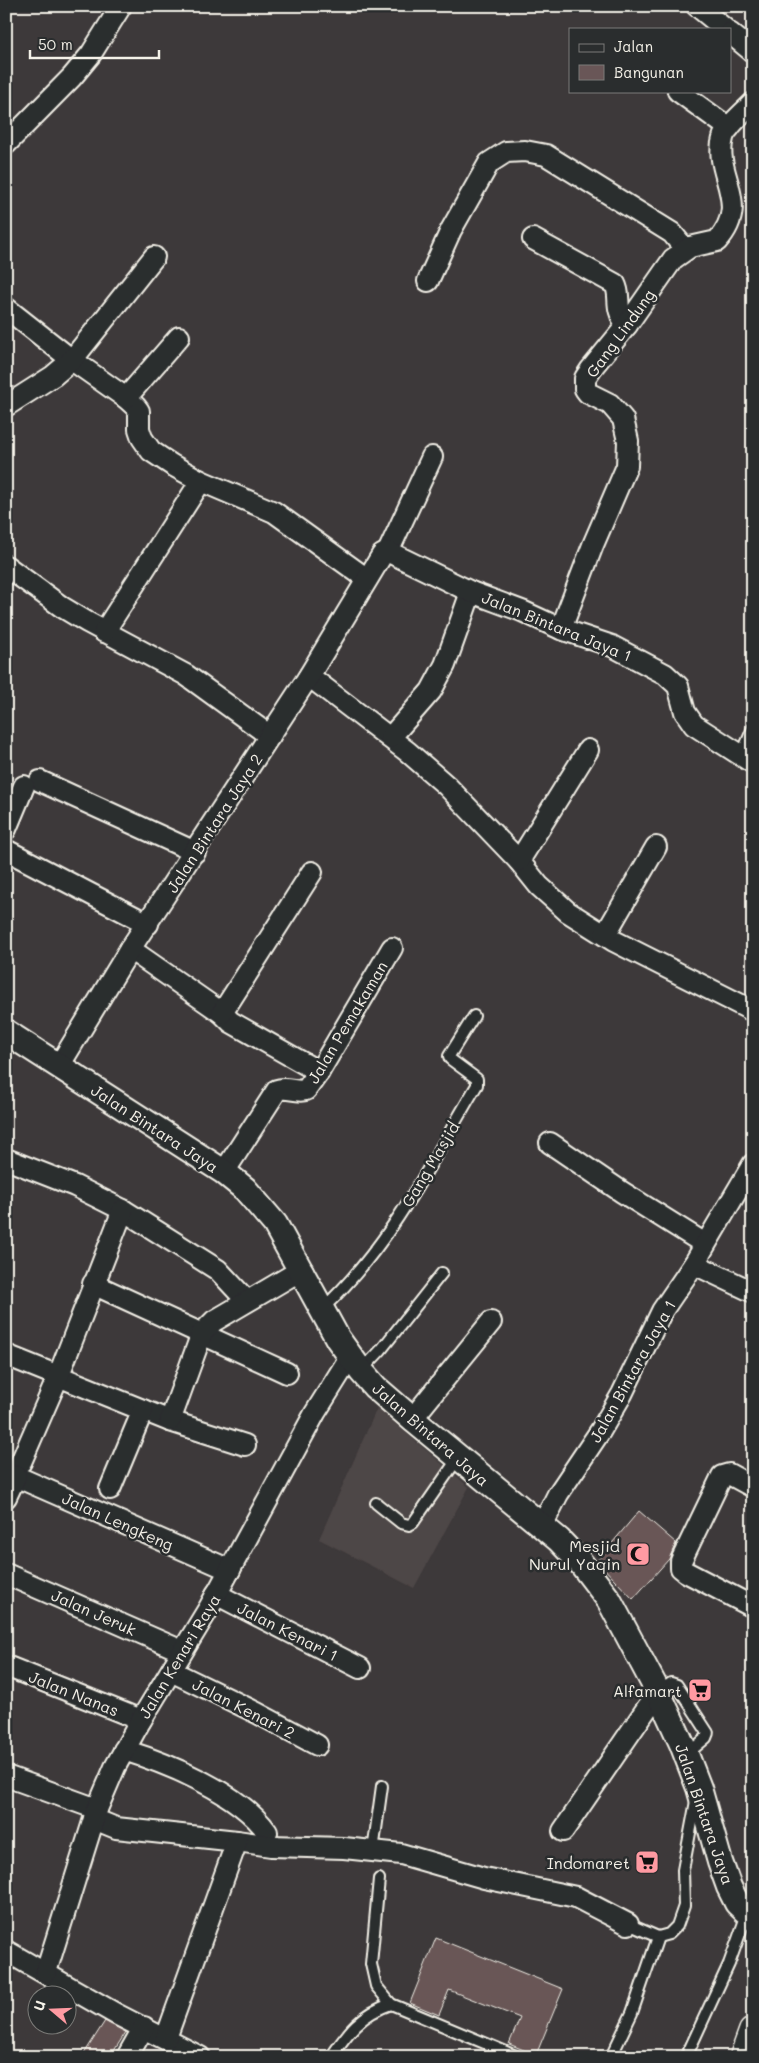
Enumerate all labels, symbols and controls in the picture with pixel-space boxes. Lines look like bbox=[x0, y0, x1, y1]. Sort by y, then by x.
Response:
scale bar bbox=[30, 28, 159, 60]
legend bbox=[569, 28, 732, 92]
text: 50 m bbox=[38, 34, 73, 54]
text: Jalan bbox=[614, 36, 653, 56]
text: Bangunan bbox=[614, 62, 684, 82]
street label: Gang Lindung bbox=[581, 285, 659, 381]
street label: Jalan Bintara Jaya 1 bbox=[479, 586, 635, 666]
street label: Jalan Bintara Jaya 2 bbox=[161, 749, 267, 897]
street label: Jalan Pemakaman bbox=[302, 957, 392, 1087]
street label: Jalan Bintara Jaya bbox=[87, 1079, 223, 1177]
street label: Gang Masjid bbox=[396, 1117, 464, 1211]
street label: Jalan Bintara Jaya 1 bbox=[584, 1296, 680, 1446]
street label: Jalan Bintara Jaya bbox=[368, 1378, 494, 1490]
street label: Jalan Lengkeng bbox=[59, 1487, 177, 1555]
place label: Mesjid Nurul Yaqin bbox=[529, 1535, 620, 1574]
mosque icon: Mesjid Nurul Yaqin bbox=[625, 1541, 651, 1567]
street label: Jalan Jeruk bbox=[48, 1584, 140, 1640]
street label: Jalan Kenari Raya bbox=[133, 1590, 225, 1722]
street label: Jalan Kenari 1 bbox=[234, 1597, 342, 1665]
street label: Jalan Nanas bbox=[26, 1665, 122, 1721]
street label: Jalan Kenari 2 bbox=[189, 1673, 299, 1743]
supermarket icon: Alfamart bbox=[687, 1677, 713, 1703]
place label: Alfamart bbox=[613, 1680, 682, 1701]
street label: Jalan Bintara Jaya bbox=[671, 1741, 739, 1887]
supermarket icon: Indomaret bbox=[634, 1849, 660, 1875]
place label: Indomaret bbox=[547, 1852, 630, 1873]
north arrow bbox=[28, 1986, 78, 2036]
text: U bbox=[29, 1998, 50, 2013]

